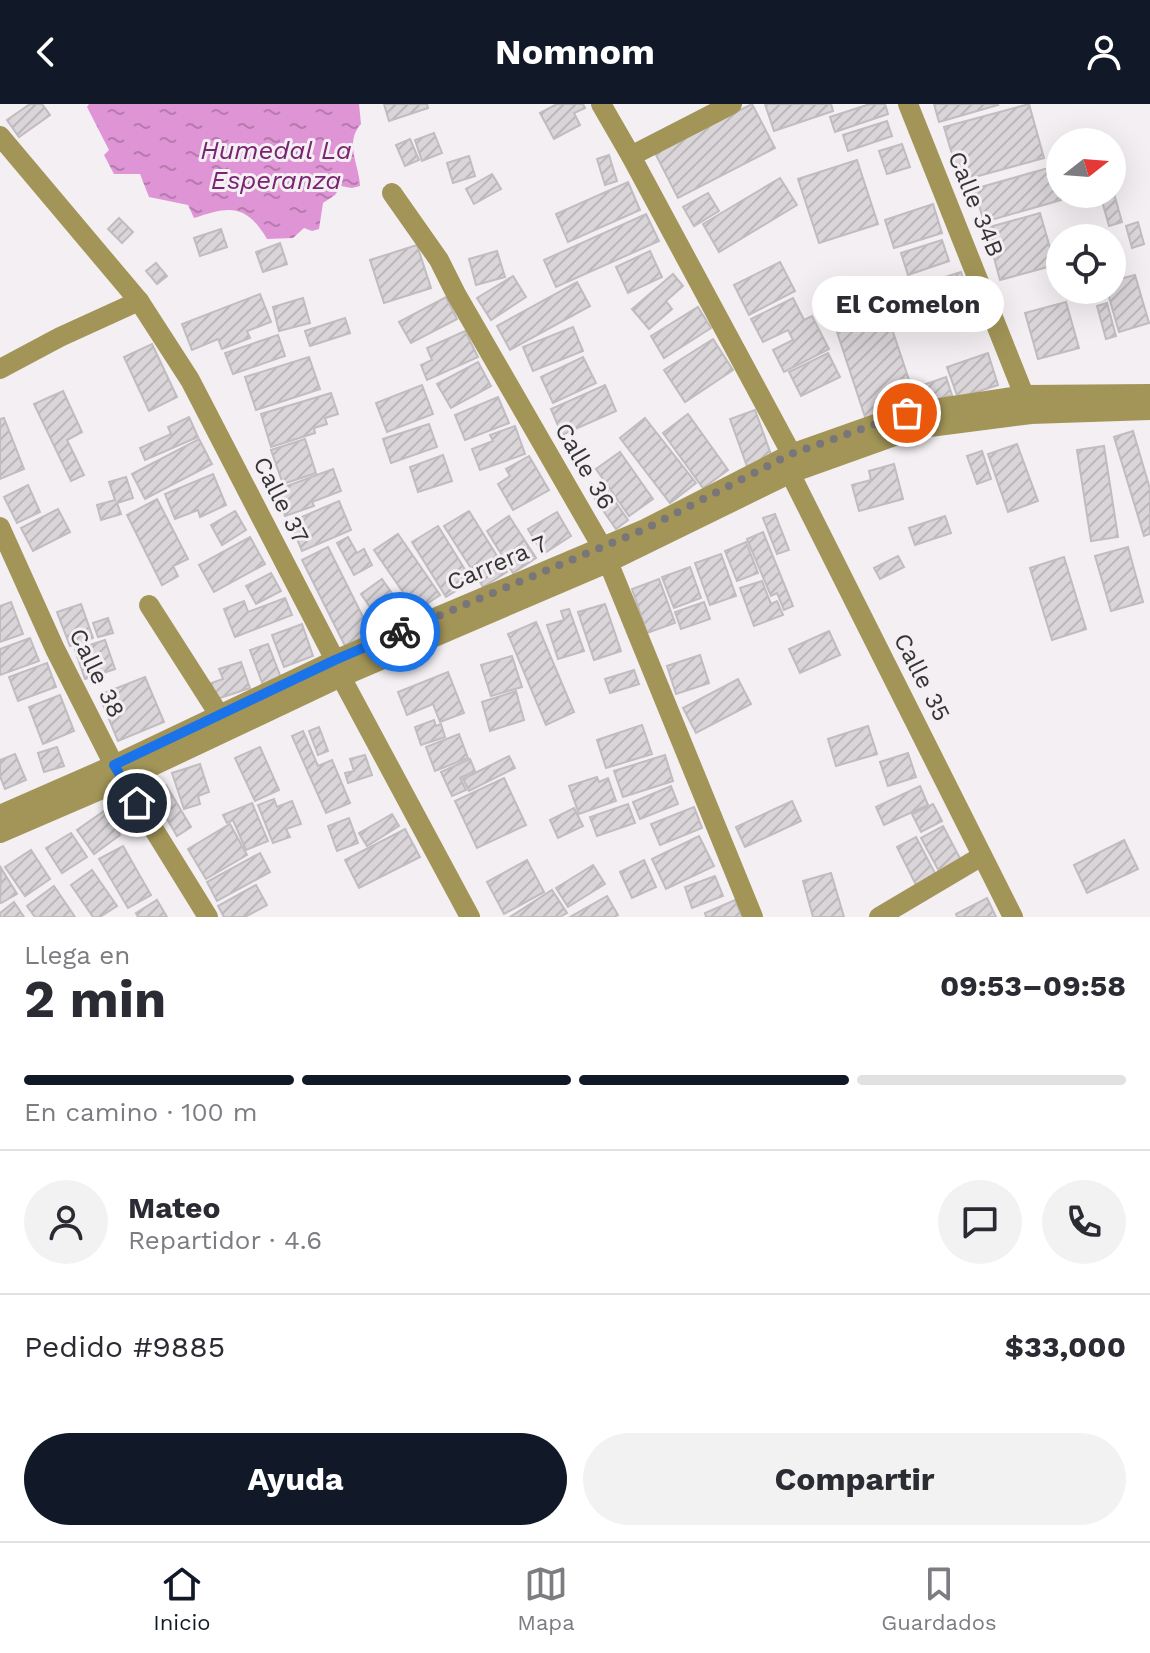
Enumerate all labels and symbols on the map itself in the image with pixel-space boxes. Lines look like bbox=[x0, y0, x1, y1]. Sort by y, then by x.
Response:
north arrow bbox=[1046, 128, 1126, 208]
water label: Humedal La Esperanza bbox=[200, 135, 352, 195]
street label: Calle 34B bbox=[942, 147, 1010, 261]
callout: El Comelon bbox=[811, 277, 1003, 333]
pin bbox=[873, 379, 941, 447]
street label: Calle 36 bbox=[549, 418, 621, 514]
street label: Calle 37 bbox=[247, 452, 315, 548]
street label: Carrera 7 bbox=[443, 529, 551, 597]
courier bbox=[360, 592, 440, 672]
street label: Calle 38 bbox=[63, 624, 131, 722]
street label: Calle 35 bbox=[888, 628, 956, 726]
pin bbox=[103, 769, 171, 837]

